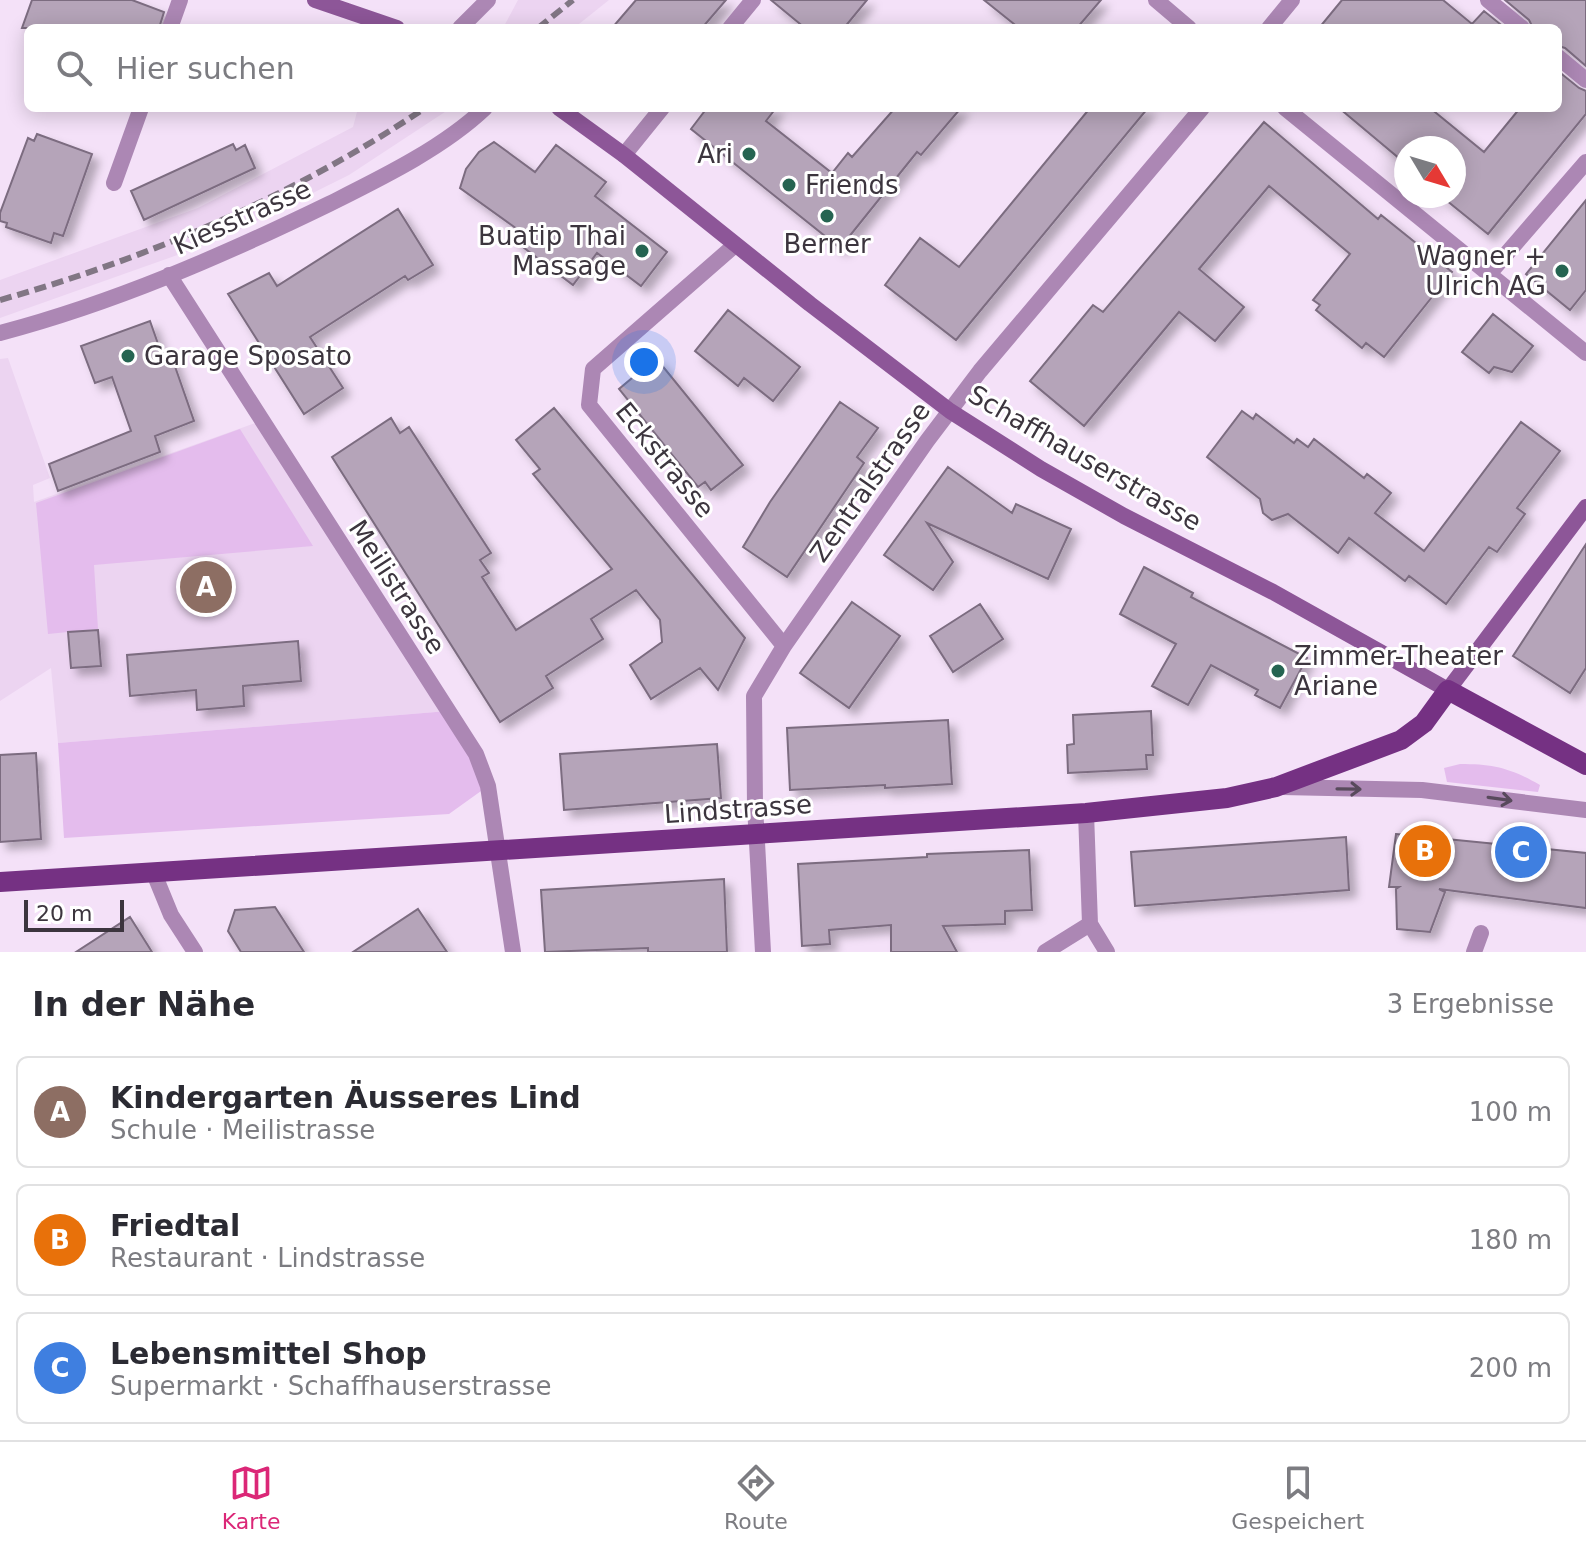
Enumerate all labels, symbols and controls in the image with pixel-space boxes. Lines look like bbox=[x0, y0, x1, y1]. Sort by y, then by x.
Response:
search box bbox=[24, 24, 1562, 112]
icon: search bbox=[52, 46, 96, 90]
text: Hier suchen bbox=[116, 51, 295, 86]
north arrow bbox=[1394, 136, 1466, 208]
place label: Ari bbox=[697, 139, 733, 169]
marker: Ari bbox=[740, 145, 758, 163]
place label: Friends bbox=[805, 170, 899, 200]
street label: Kiesstrasse bbox=[169, 173, 315, 261]
marker: Friends bbox=[780, 176, 798, 194]
marker: Berner bbox=[818, 207, 836, 225]
place label: Buatip Thai Massage bbox=[478, 221, 626, 281]
place label: Berner bbox=[783, 229, 871, 259]
place label: Wagner + Ulrich AG bbox=[1416, 241, 1546, 301]
marker: Buatip Thai Massage bbox=[633, 242, 651, 260]
marker: Wagner + Ulrich AG bbox=[1553, 262, 1571, 280]
place label: Garage Sposato bbox=[144, 341, 352, 371]
your location bbox=[624, 342, 664, 382]
marker: Garage Sposato bbox=[119, 347, 137, 365]
street label: Schaffhauserstrasse bbox=[963, 379, 1207, 537]
street label: Eckstrasse bbox=[610, 396, 720, 524]
street label: Zentralstrasse bbox=[804, 396, 936, 568]
street label: Meilistrasse bbox=[343, 514, 451, 660]
pin: A bbox=[180, 557, 232, 617]
place label: Zimmer-Theater Ariane bbox=[1294, 641, 1503, 701]
marker: Zimmer-Theater Ariane bbox=[1269, 662, 1287, 680]
one-way arrow bbox=[1335, 781, 1362, 796]
street label: Lindstrasse bbox=[663, 789, 813, 829]
one-way arrow bbox=[1486, 792, 1512, 807]
pin: B bbox=[1399, 821, 1451, 881]
pin: C bbox=[1495, 822, 1547, 882]
scale bar bbox=[24, 896, 124, 932]
text: 20 m bbox=[36, 901, 92, 926]
text: In der Nähe bbox=[32, 984, 255, 1024]
text: 3 Ergebnisse bbox=[1387, 989, 1554, 1019]
text: Kindergarten Äusseres Lind bbox=[110, 1080, 581, 1115]
text: A bbox=[50, 1097, 70, 1127]
text: 100 m bbox=[1469, 1097, 1552, 1127]
text: Schule · Meilistrasse bbox=[110, 1115, 375, 1145]
text: Friedtal bbox=[110, 1208, 240, 1243]
text: B bbox=[50, 1225, 70, 1255]
text: 180 m bbox=[1469, 1225, 1552, 1255]
text: Restaurant · Lindstrasse bbox=[110, 1243, 425, 1273]
text: Lebensmittel Shop bbox=[110, 1336, 427, 1371]
text: C bbox=[50, 1353, 70, 1383]
text: 200 m bbox=[1469, 1353, 1552, 1383]
text: Supermarkt · Schaffhauserstrasse bbox=[110, 1371, 551, 1401]
tab: Karte bbox=[222, 1461, 280, 1534]
tab: Route bbox=[724, 1461, 788, 1534]
tab: Gespeichert bbox=[1231, 1461, 1364, 1534]

